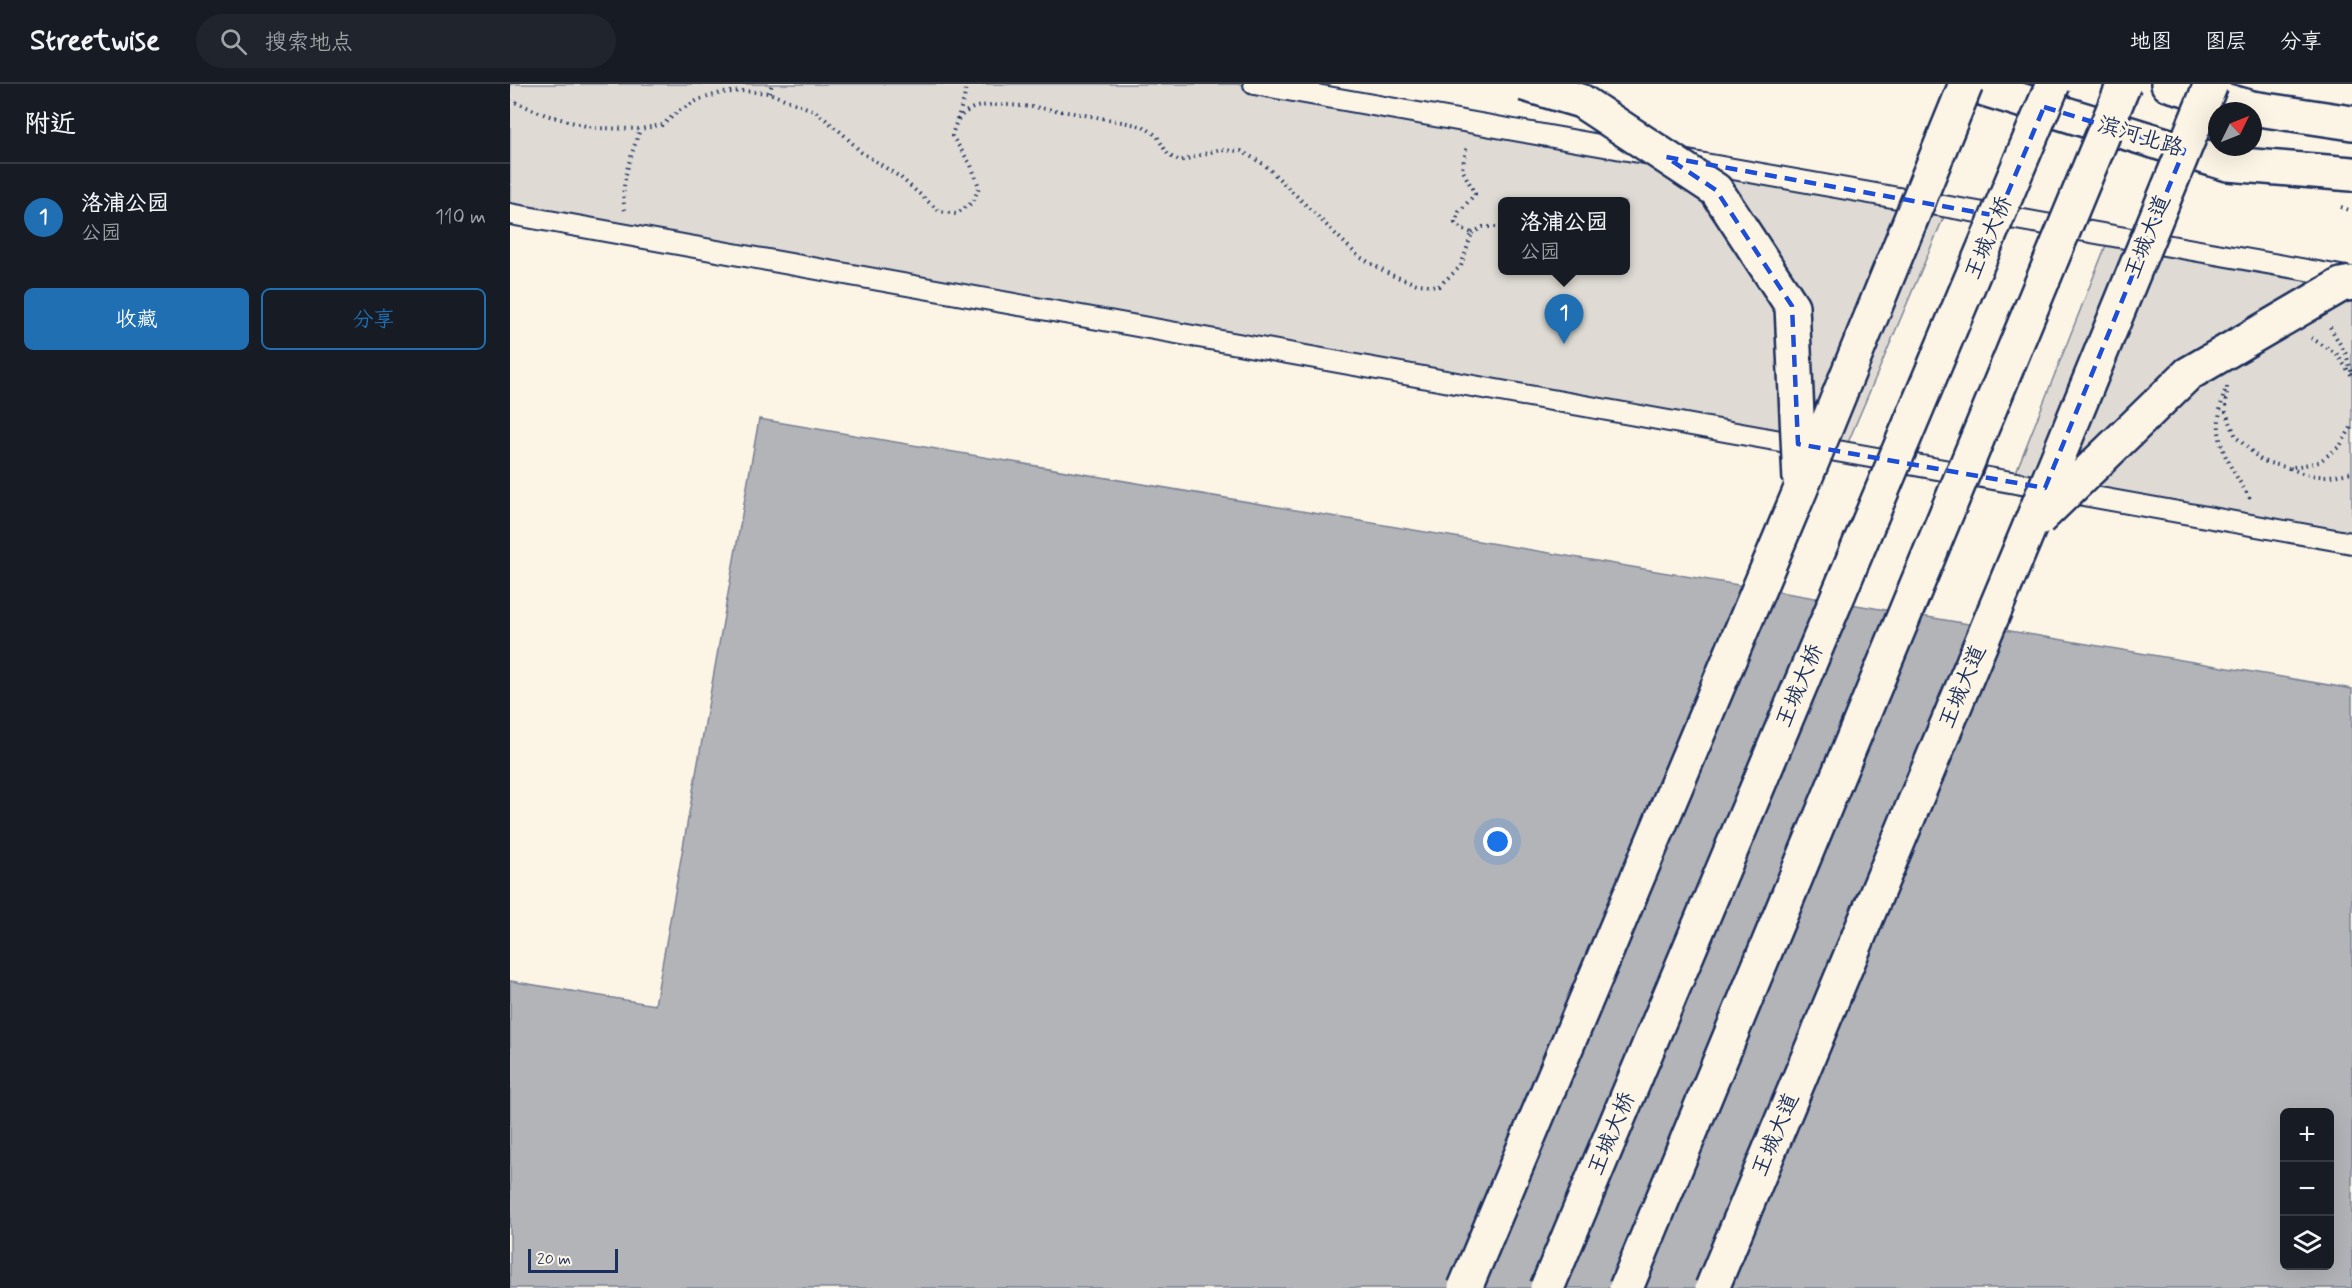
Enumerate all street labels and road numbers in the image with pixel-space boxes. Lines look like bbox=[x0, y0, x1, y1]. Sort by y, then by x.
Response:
street label: 滨河北路 bbox=[2094, 111, 2186, 163]
street label: 王城大道 bbox=[2119, 191, 2177, 283]
street label: 王城大桥 bbox=[1959, 192, 2019, 284]
street label: 王城大桥 bbox=[1770, 640, 1830, 732]
street label: 王城大道 bbox=[1933, 641, 1993, 733]
street label: 王城大桥 bbox=[1582, 1088, 1642, 1180]
street label: 王城大道 bbox=[1746, 1089, 1806, 1181]

